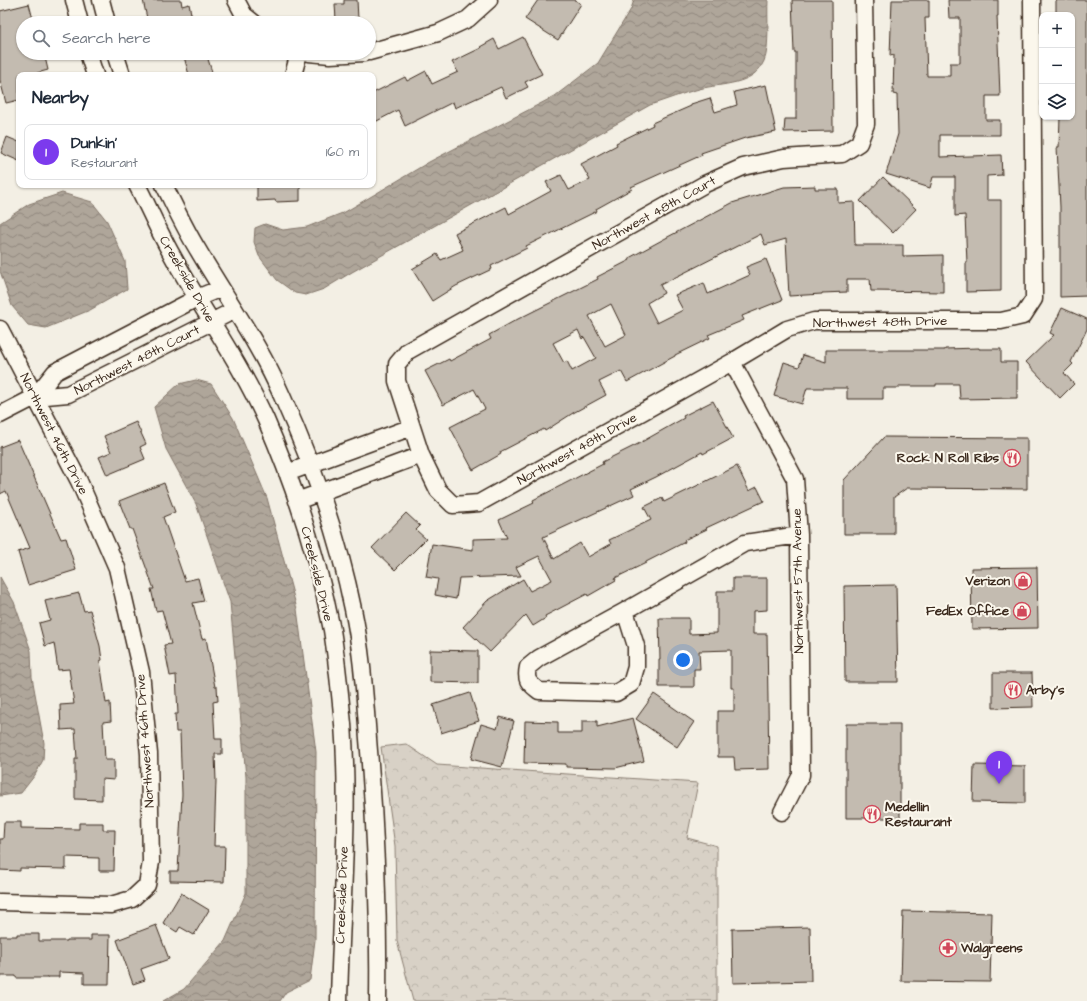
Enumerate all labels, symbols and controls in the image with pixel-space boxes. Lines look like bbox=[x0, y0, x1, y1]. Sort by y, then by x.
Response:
map controls bbox=[1039, 12, 1075, 120]
button: + bbox=[1039, 12, 1075, 48]
search box bbox=[16, 16, 376, 60]
icon: search bbox=[30, 27, 52, 49]
text: Search here bbox=[62, 28, 151, 49]
button: − bbox=[1039, 48, 1075, 84]
button: layers bbox=[1039, 84, 1075, 120]
text: Nearby bbox=[32, 86, 89, 110]
text: Dunkin' bbox=[71, 133, 117, 154]
text: 1 bbox=[45, 143, 47, 161]
text: 160 m bbox=[326, 143, 359, 161]
text: Restaurant bbox=[71, 154, 138, 172]
street label: Northwest 48th Court bbox=[589, 171, 720, 254]
street label: Creekside Drive bbox=[155, 232, 219, 326]
street label: Northwest 48th Drive bbox=[813, 312, 947, 332]
street label: Northwest 48th Court bbox=[71, 320, 203, 399]
street label: Northwest 46th Drive bbox=[16, 370, 92, 498]
street label: Northwest 48th Drive bbox=[514, 409, 640, 489]
restaurant icon: Rock N Roll Ribs bbox=[1002, 448, 1022, 468]
place label: Rock N Roll Ribs bbox=[897, 449, 999, 467]
street label: Northwest 57th Avenue bbox=[788, 508, 808, 654]
street label: Creekside Drive bbox=[297, 525, 337, 623]
shop icon: Verizon bbox=[1013, 571, 1033, 591]
place label: Verizon bbox=[964, 572, 1010, 590]
shop icon: FedEx Office bbox=[1012, 601, 1032, 621]
place label: FedEx Office bbox=[926, 602, 1009, 620]
your location bbox=[673, 650, 693, 670]
street label: Northwest 46th Drive bbox=[131, 673, 159, 809]
restaurant icon: Arby's bbox=[1003, 680, 1023, 700]
place label: Arby's bbox=[1026, 681, 1065, 700]
pin: 1 bbox=[986, 751, 1012, 784]
place label: Medellin Restaurant bbox=[885, 798, 953, 831]
restaurant icon: Medellin Restaurant bbox=[862, 804, 882, 824]
street label: Creekside Drive bbox=[331, 846, 353, 944]
pharmacy icon: Walgreens bbox=[938, 938, 958, 958]
place label: Walgreens bbox=[960, 939, 1023, 959]

